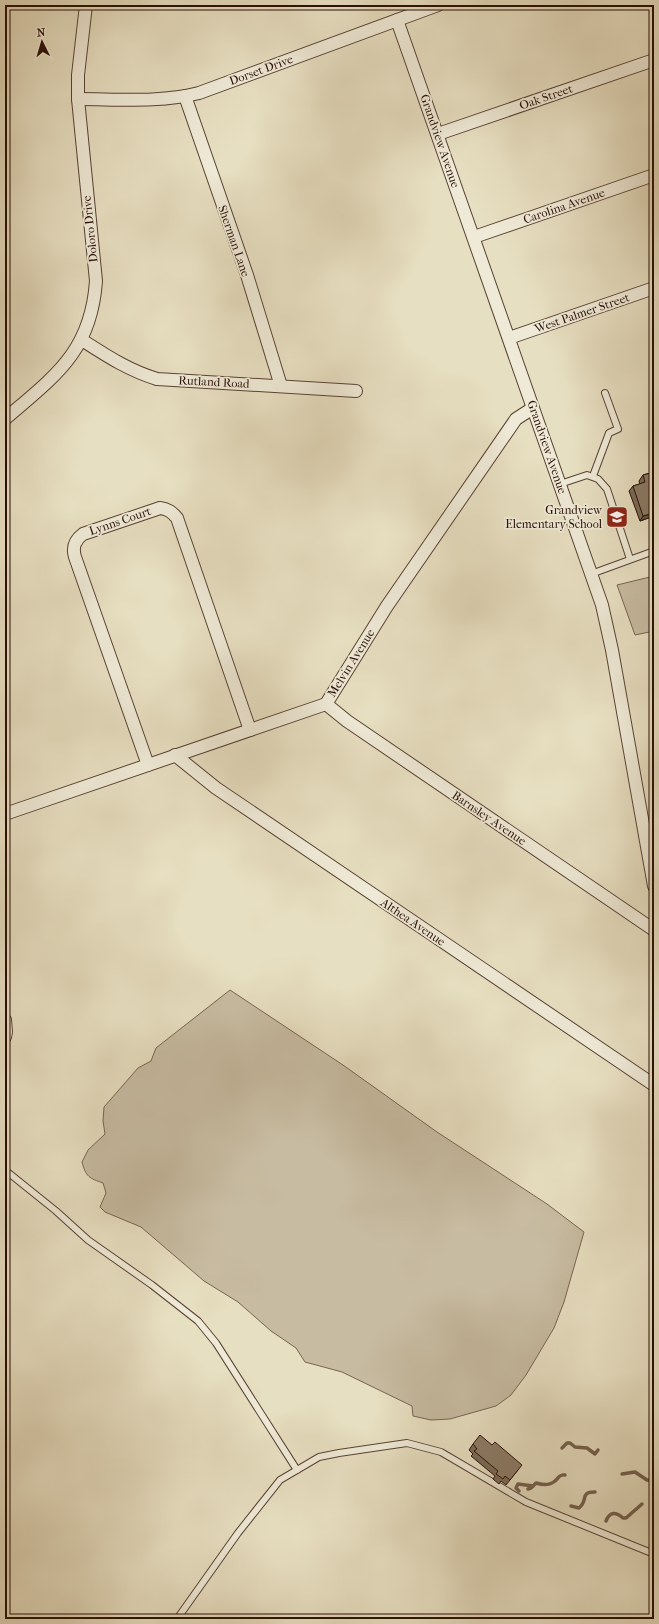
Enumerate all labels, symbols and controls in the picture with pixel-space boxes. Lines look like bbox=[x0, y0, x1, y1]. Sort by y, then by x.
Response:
north arrow bbox=[22, 22, 62, 62]
text: N bbox=[36, 26, 47, 39]
street label: Dorset Drive bbox=[227, 52, 295, 88]
street label: Oak Street bbox=[517, 81, 575, 113]
street label: Grandview Avenue bbox=[417, 92, 463, 190]
street label: Carolina Avenue bbox=[521, 185, 607, 227]
street label: Doloro Drive bbox=[80, 195, 100, 263]
street label: Sherman Lane bbox=[215, 203, 253, 279]
street label: West Palmer Street bbox=[532, 290, 632, 336]
street label: Rutland Road bbox=[178, 373, 250, 391]
street label: Grandview Avenue bbox=[524, 398, 570, 496]
place label: Grandview Elementary School bbox=[505, 503, 603, 531]
street label: Lynns Court bbox=[87, 504, 153, 538]
school or university icon: Grandview Elementary School bbox=[604, 504, 630, 530]
street label: Melvin Avenue bbox=[324, 626, 378, 700]
street label: Barnsley Avenue bbox=[449, 788, 529, 848]
street label: Althea Avenue bbox=[377, 895, 448, 949]

